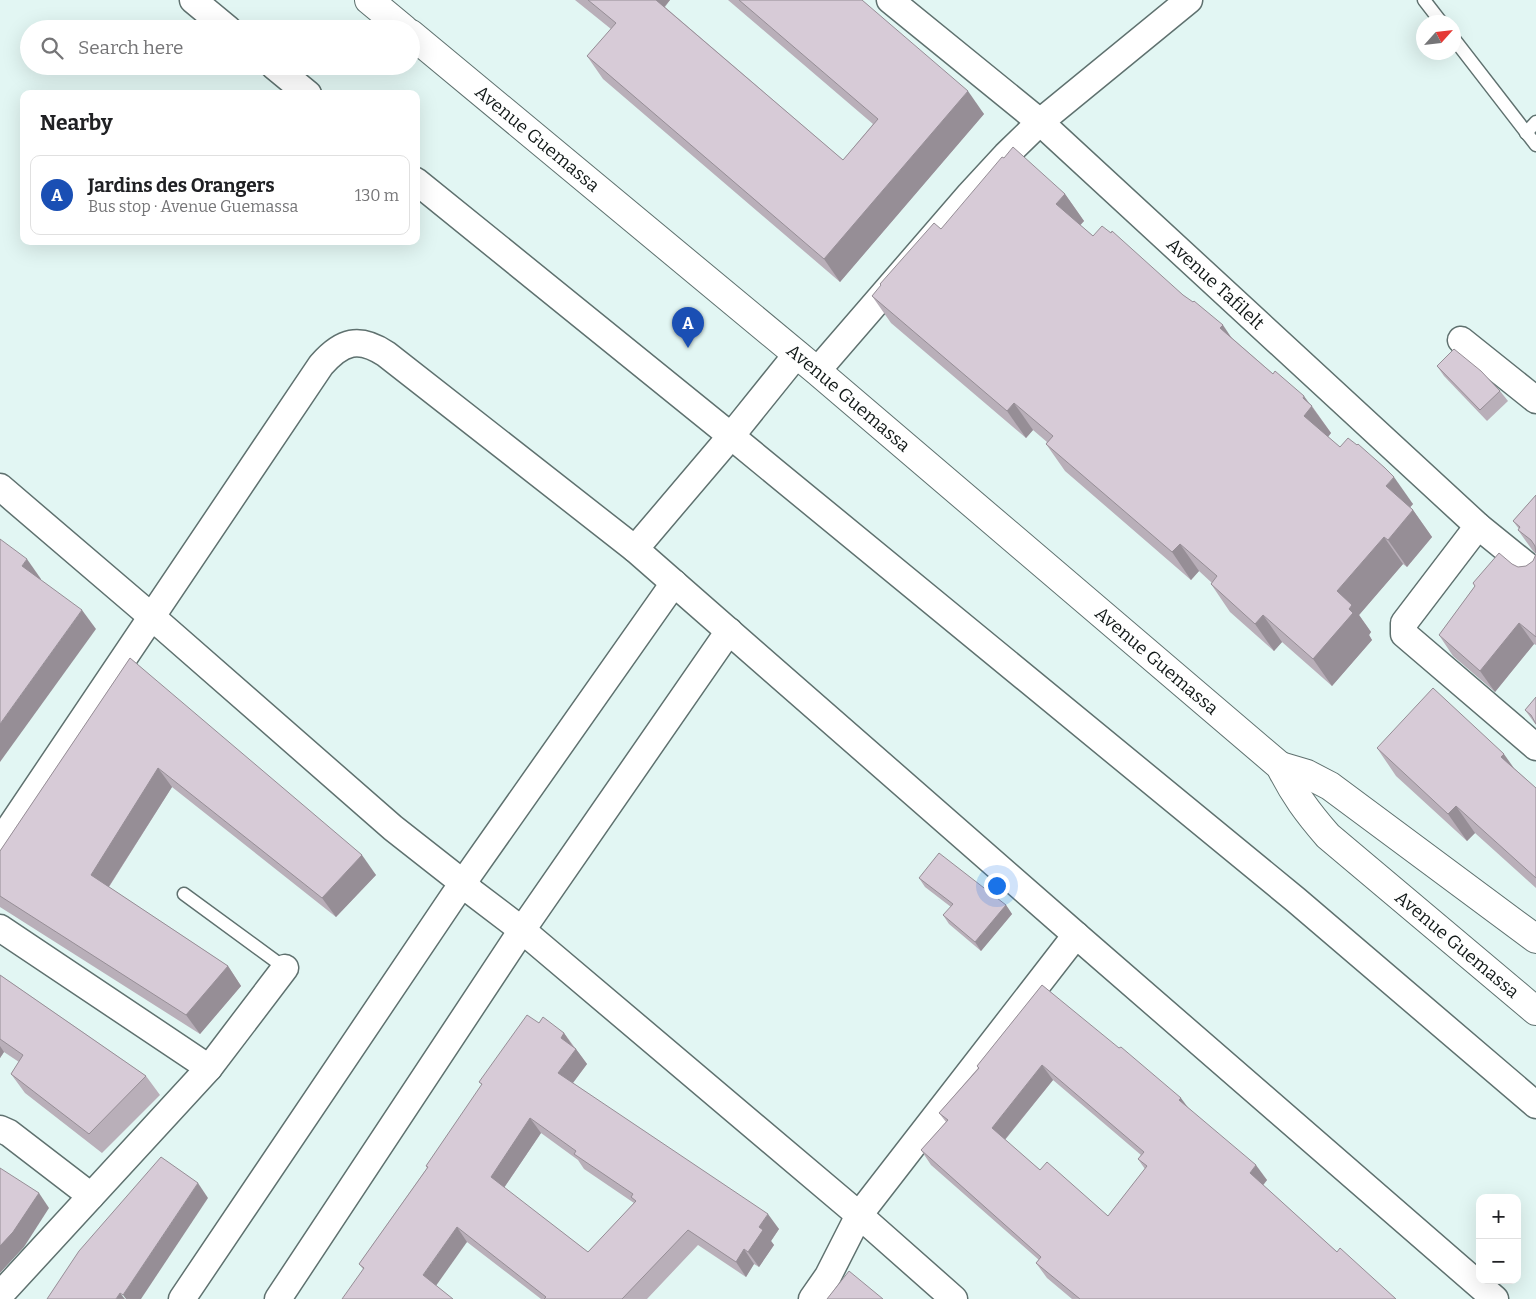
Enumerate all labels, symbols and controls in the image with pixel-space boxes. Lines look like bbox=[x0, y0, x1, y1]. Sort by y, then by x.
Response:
north arrow bbox=[1416, 15, 1461, 60]
search box bbox=[20, 20, 420, 75]
icon: search bbox=[38, 34, 66, 62]
text: Search here bbox=[78, 36, 183, 59]
street label: Avenue Guemassa bbox=[470, 81, 604, 197]
text: Nearby bbox=[40, 110, 113, 136]
text: Jardins des Orangers bbox=[88, 174, 275, 197]
text: A bbox=[51, 186, 63, 205]
text: 130 m bbox=[355, 186, 399, 205]
text: Bus stop · Avenue Guemassa bbox=[88, 197, 298, 216]
street label: Avenue Tafilelt bbox=[1162, 233, 1269, 335]
pin: A bbox=[672, 307, 704, 348]
street label: Avenue Guemassa bbox=[782, 339, 915, 457]
street label: Avenue Guemassa bbox=[1090, 602, 1223, 720]
your location bbox=[984, 873, 1010, 899]
street label: Avenue Guemassa bbox=[1391, 886, 1524, 1003]
map controls bbox=[1476, 1194, 1521, 1284]
button: + bbox=[1476, 1194, 1521, 1239]
button: − bbox=[1476, 1239, 1521, 1284]

